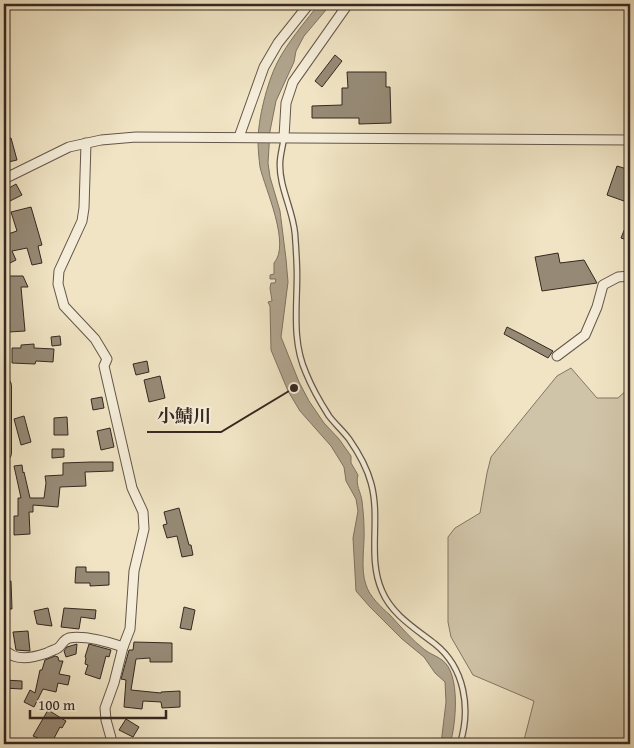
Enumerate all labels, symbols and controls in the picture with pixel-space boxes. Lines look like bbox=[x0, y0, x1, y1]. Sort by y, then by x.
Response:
callout: 小鯖川 bbox=[147, 399, 221, 432]
text: 小鯖川 bbox=[157, 402, 211, 429]
scale bar bbox=[30, 688, 166, 720]
text: 100 m bbox=[38, 694, 76, 715]

